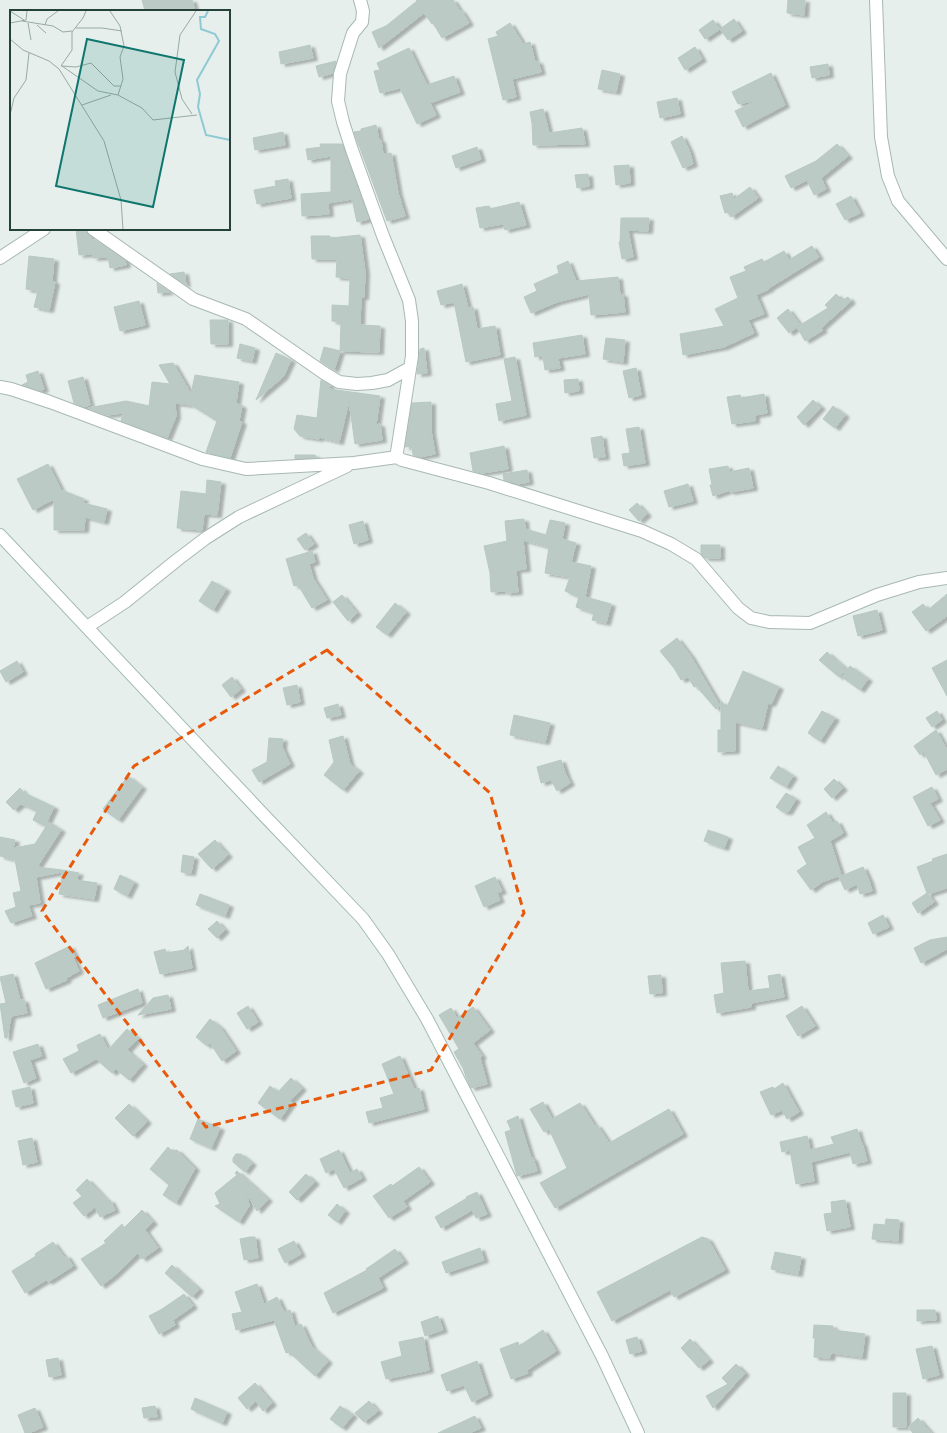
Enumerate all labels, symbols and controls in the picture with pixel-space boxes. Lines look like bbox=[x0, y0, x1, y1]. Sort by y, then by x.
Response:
inset map bbox=[10, 10, 230, 230]

